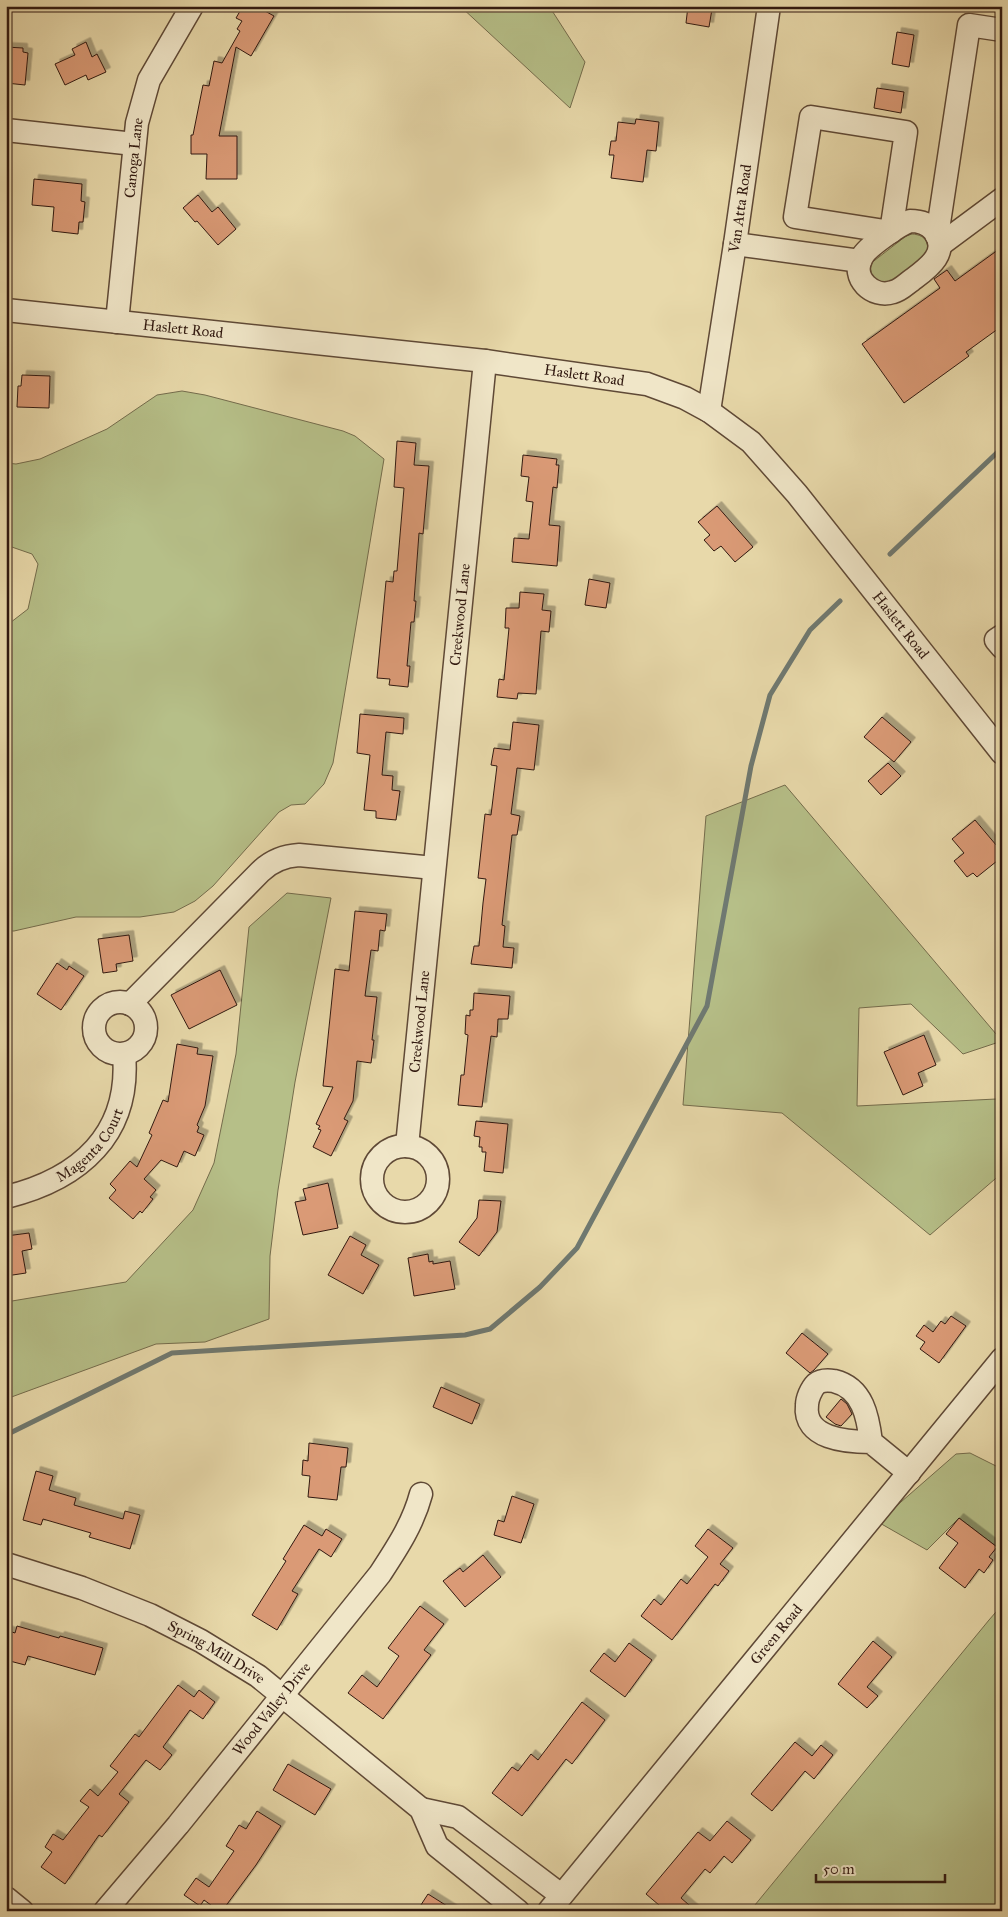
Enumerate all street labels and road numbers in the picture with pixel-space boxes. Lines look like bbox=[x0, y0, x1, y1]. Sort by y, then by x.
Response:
street label: Canoga Lane bbox=[121, 115, 147, 199]
street label: Van Atta Road bbox=[725, 162, 755, 255]
street label: Haslett Road bbox=[142, 316, 225, 342]
street label: Haslett Road bbox=[543, 360, 626, 390]
street label: Creekwood Lane bbox=[446, 563, 474, 667]
street label: Haslett Road bbox=[869, 588, 933, 663]
street label: Creekwood Lane bbox=[405, 970, 433, 1074]
street label: Magenta Court bbox=[53, 1105, 127, 1186]
street label: Green Road bbox=[746, 1600, 806, 1668]
street label: Spring Mill Drive bbox=[165, 1617, 269, 1687]
street label: Wood Valley Drive bbox=[229, 1658, 314, 1759]

